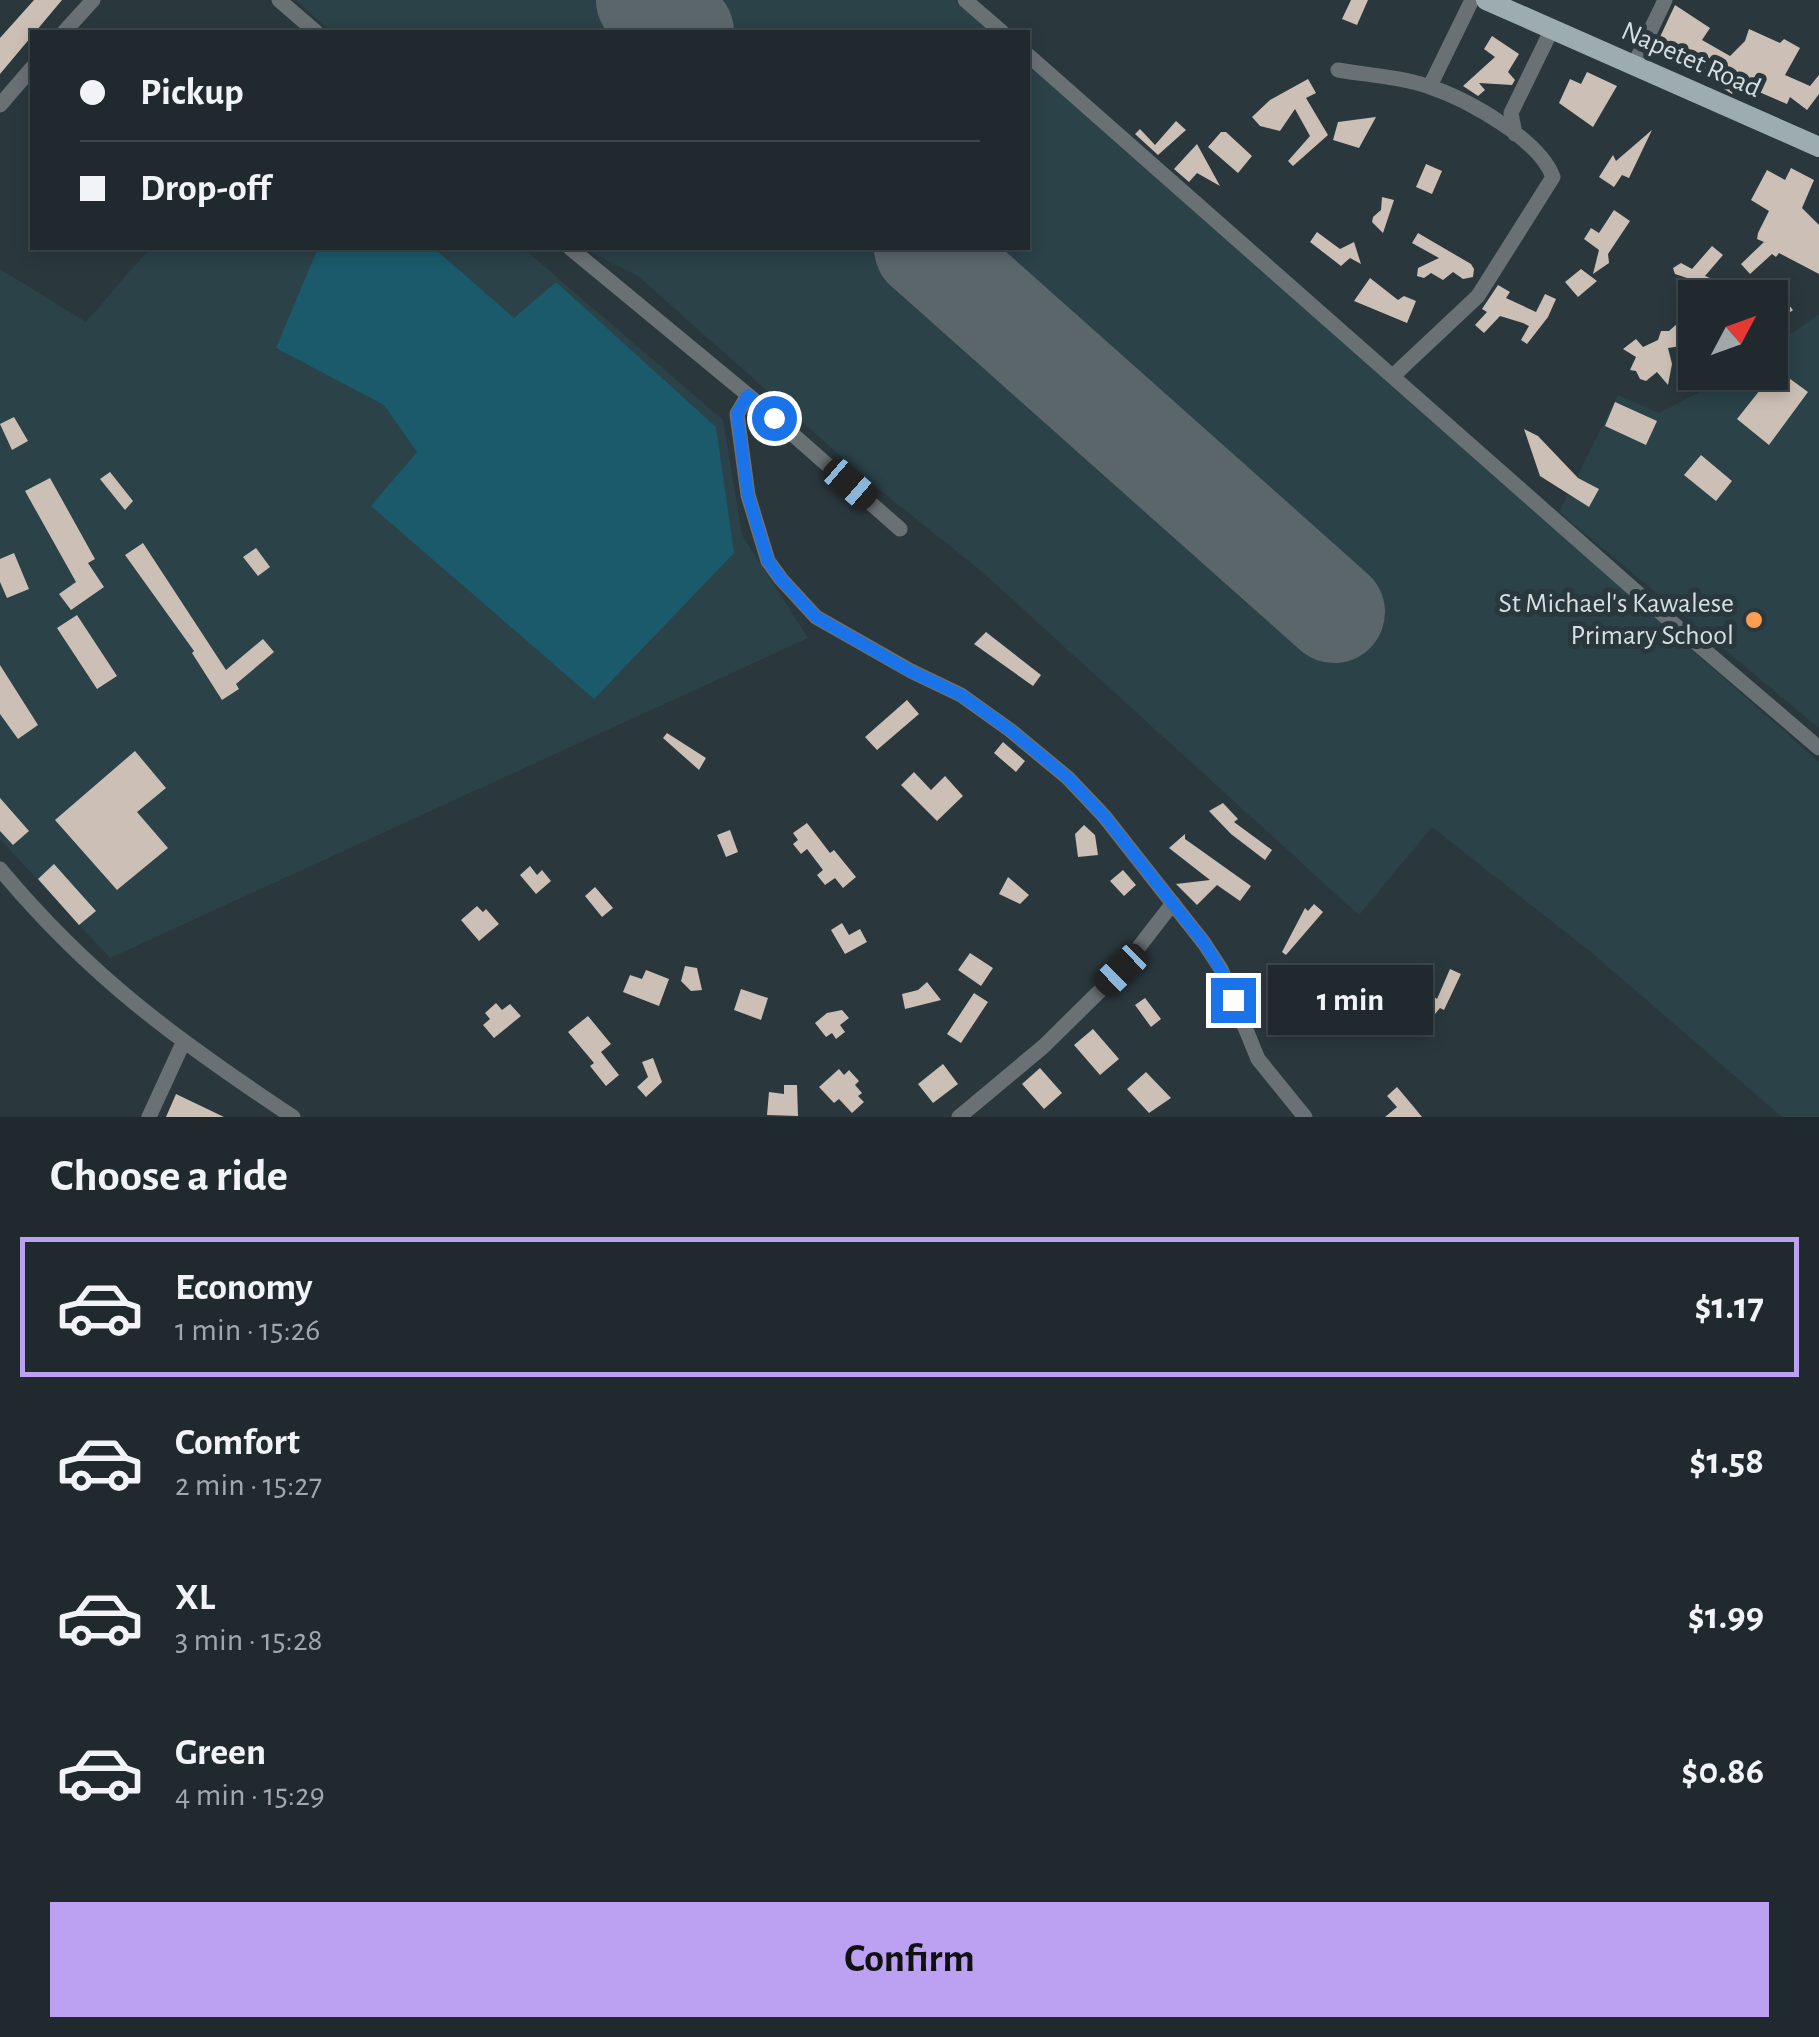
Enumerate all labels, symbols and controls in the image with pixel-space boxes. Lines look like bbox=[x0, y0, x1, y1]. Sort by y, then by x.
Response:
street label: Napetet Road bbox=[1617, 17, 1765, 103]
text: Pickup bbox=[140, 74, 244, 112]
text: Drop-off bbox=[140, 170, 271, 208]
north arrow bbox=[1678, 280, 1788, 390]
map controls bbox=[1678, 280, 1788, 390]
route start bbox=[752, 396, 797, 441]
car bbox=[818, 453, 882, 515]
place label: St Michael's Kawalese Primary School bbox=[1499, 590, 1734, 650]
marker: St Michael's Kawalese Primary School bbox=[1743, 609, 1765, 631]
car bbox=[1089, 938, 1153, 1002]
callout: 1 min bbox=[1268, 965, 1433, 1035]
route end bbox=[1211, 978, 1256, 1023]
text: 1 min bbox=[1317, 984, 1384, 1016]
text: Choose a ride bbox=[50, 1154, 288, 1199]
icon: car bbox=[55, 1262, 145, 1352]
text: Economy bbox=[175, 1269, 313, 1307]
text: $1.17 bbox=[1694, 1288, 1764, 1326]
text: 1 min · 15:26 bbox=[175, 1314, 320, 1346]
icon: car bbox=[55, 1417, 145, 1507]
text: Comfort bbox=[175, 1424, 300, 1462]
text: $1.58 bbox=[1689, 1443, 1764, 1481]
text: 2 min · 15:27 bbox=[175, 1469, 322, 1501]
icon: car bbox=[55, 1572, 145, 1662]
text: XL bbox=[175, 1579, 215, 1617]
text: $1.99 bbox=[1688, 1598, 1764, 1636]
text: 3 min · 15:28 bbox=[175, 1624, 323, 1656]
icon: car bbox=[55, 1727, 145, 1817]
text: Green bbox=[175, 1734, 266, 1772]
text: $0.86 bbox=[1681, 1753, 1764, 1791]
text: 4 min · 15:29 bbox=[175, 1779, 325, 1811]
button: Confirm bbox=[50, 1902, 1769, 2017]

